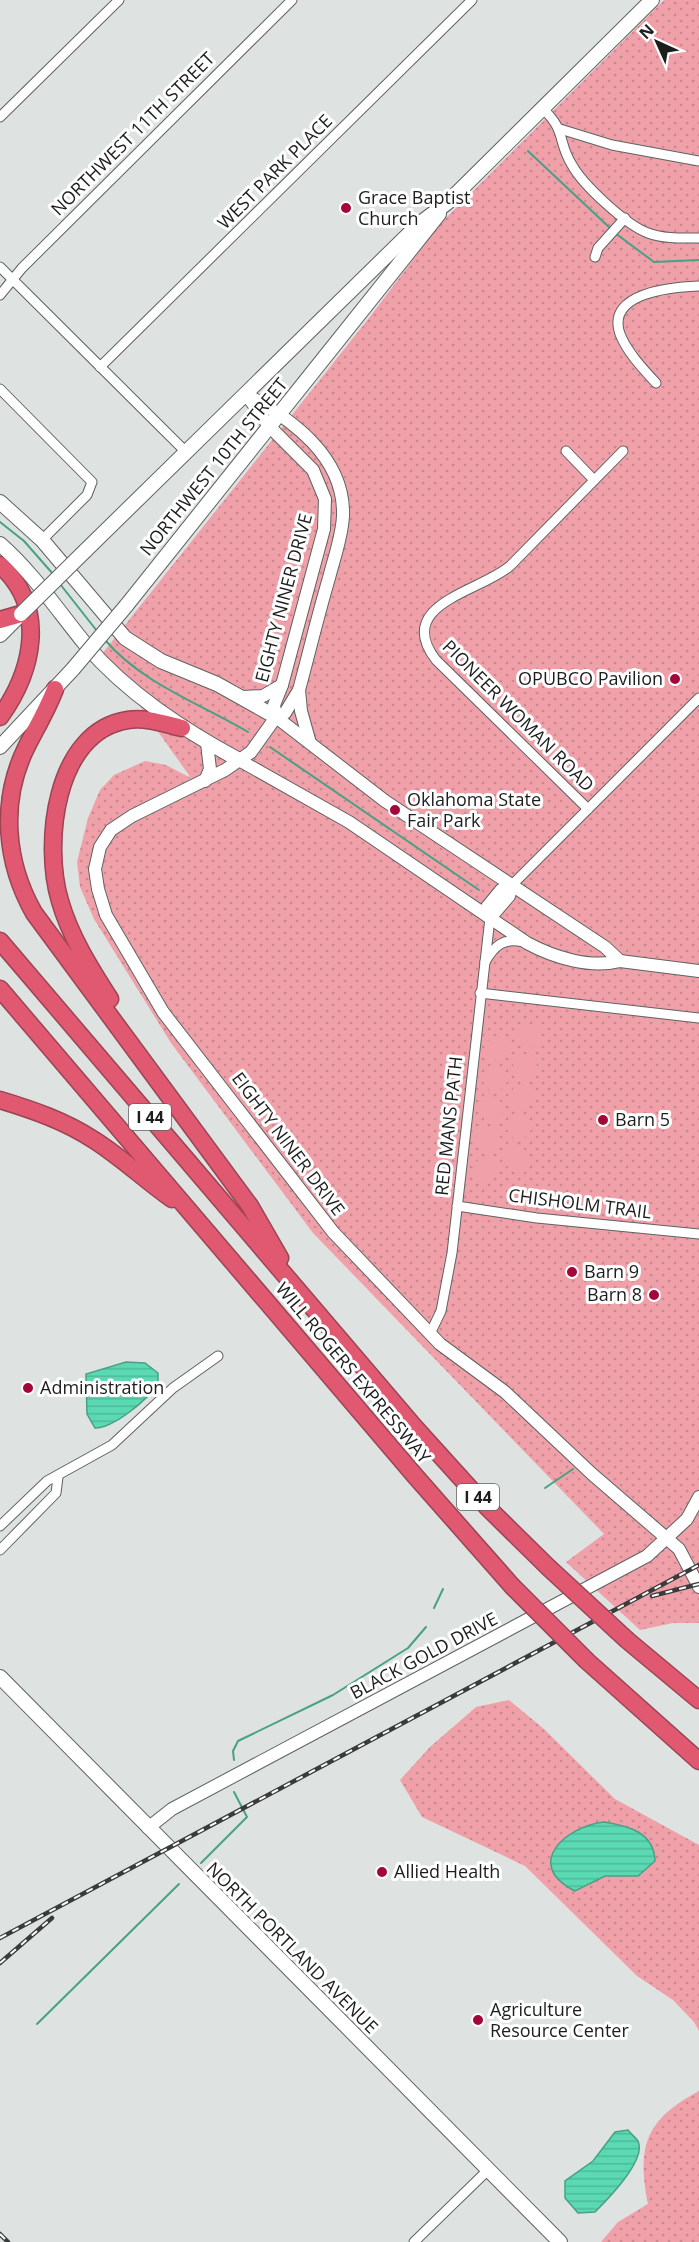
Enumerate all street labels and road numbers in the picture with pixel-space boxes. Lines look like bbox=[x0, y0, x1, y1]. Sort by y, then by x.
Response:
street label: NORTHWEST 11TH STREET bbox=[45, 46, 219, 220]
street label: WEST PARK PLACE bbox=[212, 109, 337, 234]
street label: NORTHWEST 10TH STREET bbox=[134, 372, 293, 560]
street label: EIGHTY NINER DRIVE bbox=[249, 511, 317, 685]
street label: PIONEER WOMAN ROAD bbox=[438, 634, 600, 796]
street label: RED MANS PATH bbox=[429, 1055, 467, 1197]
street label: EIGHTY NINER DRIVE bbox=[227, 1067, 351, 1220]
road number: I 44 bbox=[129, 1104, 171, 1130]
street label: CHISHOLM TRAIL bbox=[507, 1182, 653, 1224]
street label: WILL ROGERS EXPRESSWAY bbox=[271, 1277, 437, 1469]
road number: I 44 bbox=[457, 1484, 499, 1510]
street label: BLACK GOLD DRIVE bbox=[346, 1606, 501, 1704]
street label: NORTH PORTLAND AVENUE bbox=[202, 1856, 384, 2038]

